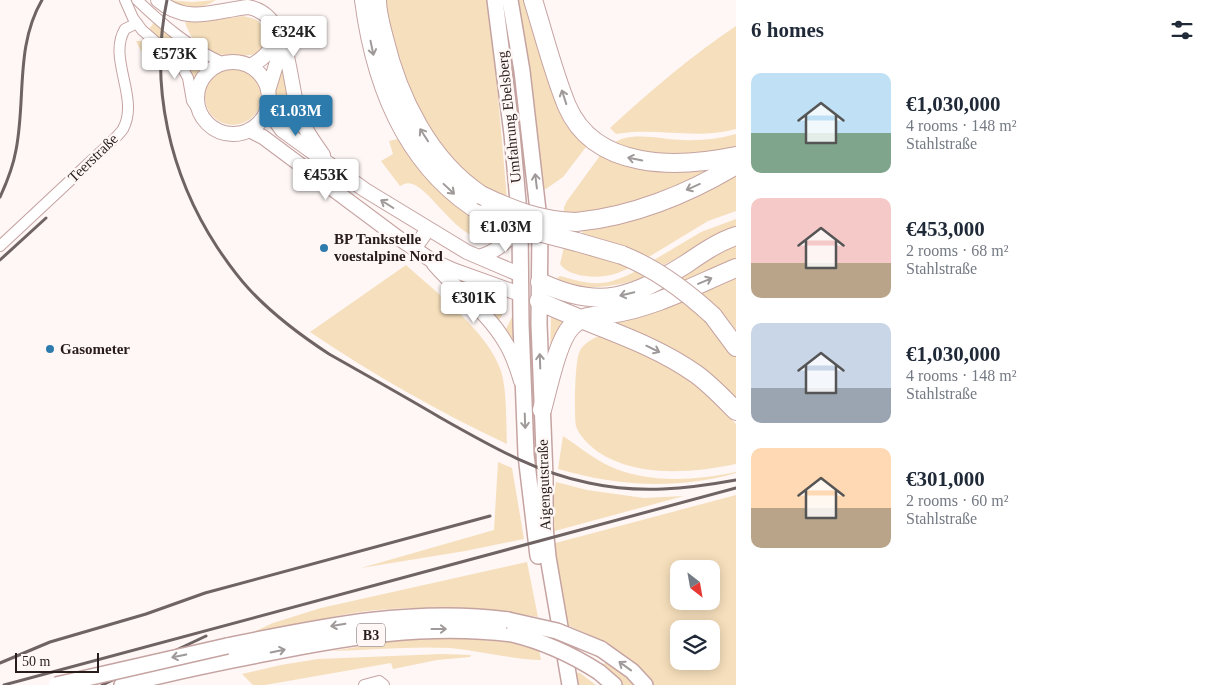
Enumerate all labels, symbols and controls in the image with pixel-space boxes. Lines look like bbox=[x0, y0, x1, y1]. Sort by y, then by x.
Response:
pin: €324K bbox=[259, 15, 329, 58]
icon: filters bbox=[1168, 16, 1196, 44]
text: 6 homes bbox=[751, 18, 824, 42]
text: €324K bbox=[272, 23, 316, 40]
pin: €573K bbox=[140, 38, 210, 80]
one-way arrow bbox=[368, 40, 377, 56]
text: €573K bbox=[153, 45, 197, 62]
street label: Umfahrung Ebelsberg bbox=[494, 50, 524, 184]
one-way arrow bbox=[559, 90, 568, 105]
text: €1,030,000 bbox=[906, 92, 1001, 116]
icon: home bbox=[791, 93, 851, 153]
pin: €1.03M bbox=[255, 94, 337, 137]
text: €1.03M bbox=[270, 102, 322, 119]
text: 4 rooms · 148 m² bbox=[906, 117, 1017, 134]
one-way arrow bbox=[419, 128, 430, 142]
street label: Teerstraße bbox=[65, 130, 121, 185]
text: Stahlstraße bbox=[906, 135, 977, 152]
one-way arrow bbox=[628, 153, 644, 163]
pin: €453K bbox=[291, 158, 361, 201]
text: €453K bbox=[304, 166, 348, 183]
one-way arrow bbox=[531, 174, 541, 190]
one-way arrow bbox=[443, 183, 455, 195]
one-way arrow bbox=[686, 183, 701, 193]
one-way arrow bbox=[381, 198, 395, 208]
pin: €1.03M bbox=[465, 210, 547, 253]
text: €453,000 bbox=[906, 217, 985, 241]
text: €1.03M bbox=[480, 218, 532, 235]
icon: home bbox=[791, 218, 851, 278]
place label: BP Tankstelle voestalpine Nord bbox=[334, 231, 443, 264]
marker: BP Tankstelle voestalpine Nord bbox=[318, 242, 330, 254]
text: 2 rooms · 68 m² bbox=[906, 242, 1009, 259]
text: Stahlstraße bbox=[906, 260, 977, 277]
one-way arrow bbox=[698, 275, 713, 284]
pin: €301K bbox=[439, 282, 509, 324]
text: €301K bbox=[452, 289, 496, 306]
one-way arrow bbox=[620, 290, 636, 299]
place label: Gasometer bbox=[60, 341, 130, 357]
text: €1,030,000 bbox=[906, 342, 1001, 366]
marker: Gasometer bbox=[44, 343, 56, 355]
icon: home bbox=[791, 343, 851, 403]
one-way arrow bbox=[645, 344, 660, 354]
one-way arrow bbox=[536, 353, 545, 369]
text: 4 rooms · 148 m² bbox=[906, 367, 1017, 384]
text: Stahlstraße bbox=[906, 385, 977, 402]
one-way arrow bbox=[520, 413, 529, 429]
street label: Aigengutstraße bbox=[534, 439, 554, 531]
text: €301,000 bbox=[906, 467, 985, 491]
icon: home bbox=[791, 468, 851, 528]
text: 2 rooms · 60 m² bbox=[906, 492, 1009, 509]
text: Stahlstraße bbox=[906, 510, 977, 527]
north arrow bbox=[670, 560, 720, 610]
map controls bbox=[670, 560, 720, 670]
one-way arrow bbox=[330, 620, 346, 630]
button: layers bbox=[670, 620, 720, 670]
road number: B3 bbox=[357, 624, 385, 646]
one-way arrow bbox=[430, 624, 447, 634]
one-way arrow bbox=[270, 646, 286, 655]
scale bar bbox=[15, 650, 99, 673]
one-way arrow bbox=[172, 651, 188, 661]
text: 50 m bbox=[22, 654, 50, 669]
one-way arrow bbox=[618, 660, 632, 671]

